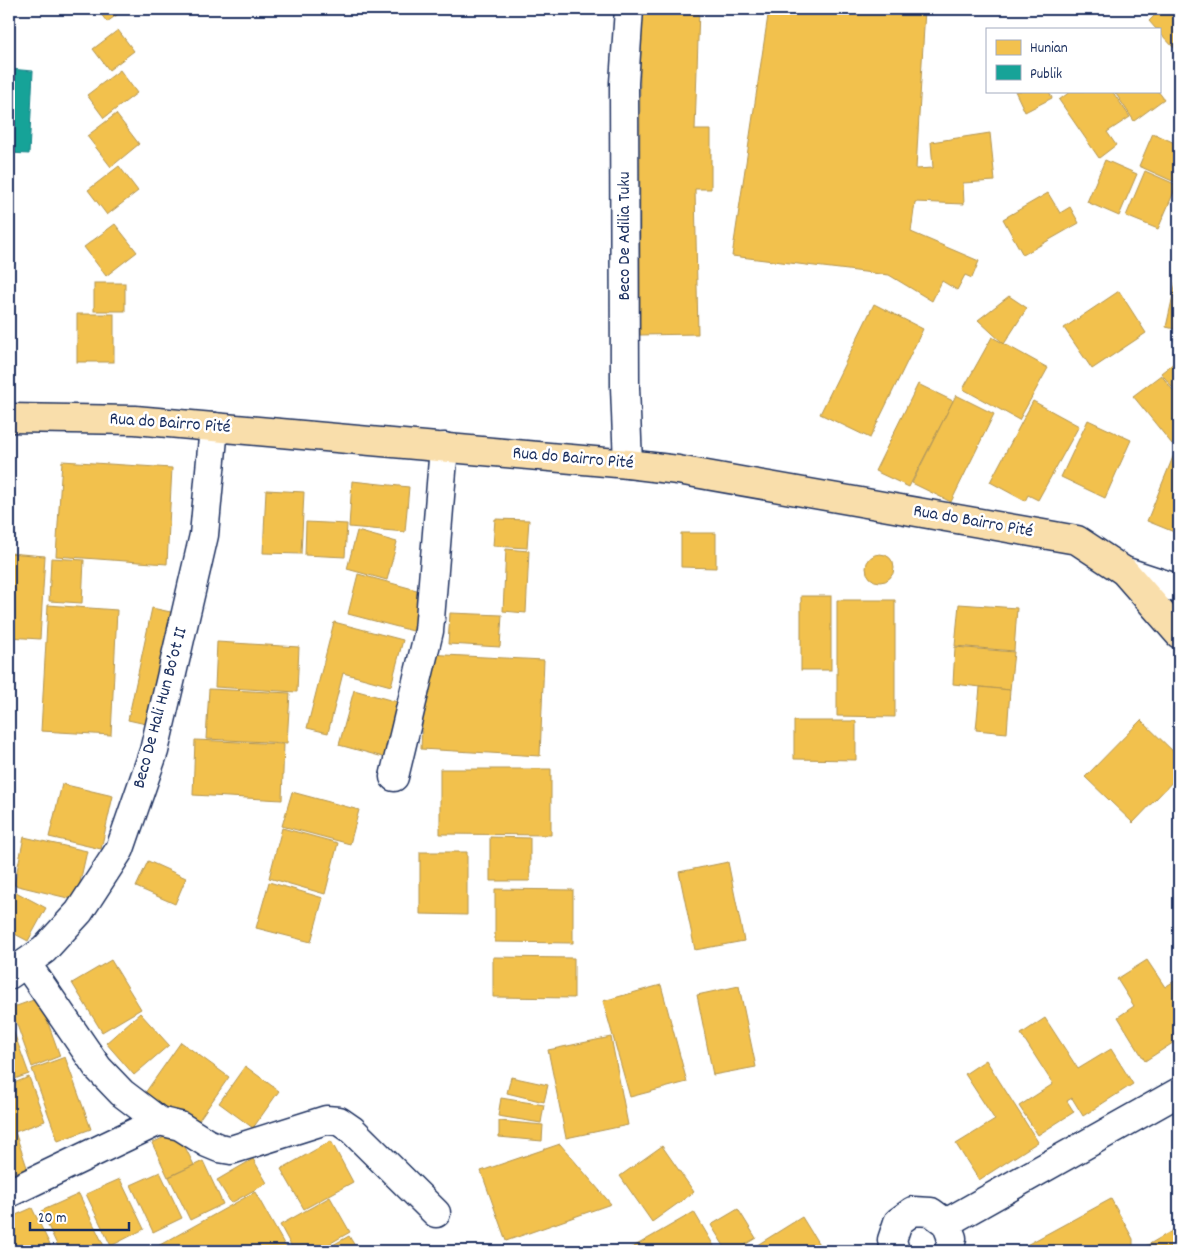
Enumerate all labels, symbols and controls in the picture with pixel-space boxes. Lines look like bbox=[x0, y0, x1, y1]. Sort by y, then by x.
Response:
legend bbox=[986, 28, 1160, 92]
text: Hunian bbox=[1030, 38, 1068, 60]
text: Publik bbox=[1030, 64, 1062, 86]
street label: Beco De Adilia Tuku bbox=[613, 172, 638, 300]
street label: Rua do Bairro Pité bbox=[109, 407, 232, 441]
street label: Rua do Bairro Pité bbox=[511, 441, 635, 477]
street label: Rua do Bairro Pité bbox=[911, 499, 1035, 545]
street label: Beco De Hali Hun Bo’ot II bbox=[127, 624, 195, 791]
scale bar bbox=[30, 1200, 129, 1232]
text: 20 m bbox=[38, 1208, 66, 1230]

